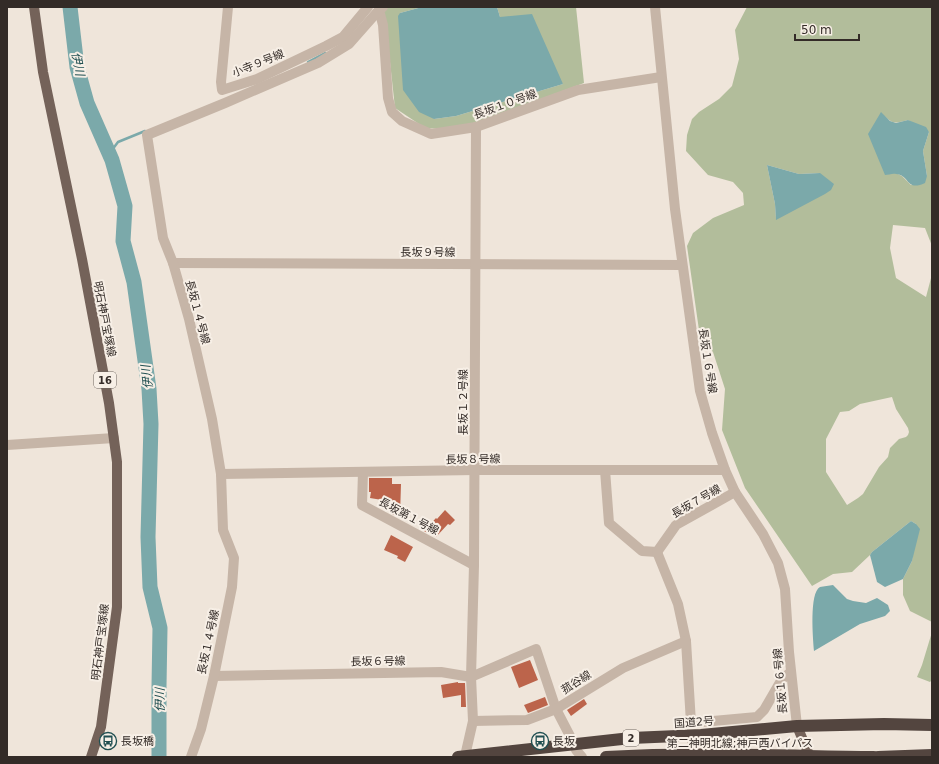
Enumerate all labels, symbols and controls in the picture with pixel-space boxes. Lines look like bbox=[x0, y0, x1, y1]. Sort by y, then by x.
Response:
scale bar bbox=[795, 16, 859, 42]
text: 50 m bbox=[801, 23, 832, 37]
street label: 小寺９号線 bbox=[230, 47, 286, 80]
water label: 伊川 bbox=[69, 51, 88, 79]
street label: 長坂１０号線 bbox=[472, 87, 538, 122]
street label: 長坂９号線 bbox=[401, 246, 456, 259]
street label: 長坂１４号線 bbox=[183, 279, 212, 346]
street label: 明石神戸宝塚線 bbox=[91, 280, 118, 358]
street label: 長坂１６号線 bbox=[696, 327, 719, 395]
water label: 伊川 bbox=[138, 362, 155, 390]
street label: 長坂１２号線 bbox=[457, 369, 470, 435]
road number: 16 bbox=[94, 372, 116, 388]
street label: 長坂８号線 bbox=[445, 453, 501, 466]
street label: 長坂７号線 bbox=[669, 482, 723, 521]
street label: 長坂第１号線 bbox=[377, 495, 441, 538]
street label: 明石神戸宝塚線 bbox=[89, 603, 112, 681]
street label: 長坂１４号線 bbox=[195, 608, 222, 676]
street label: 長坂１６号線 bbox=[771, 648, 790, 714]
street label: 長坂６号線 bbox=[350, 655, 406, 668]
street label: 菰谷線 bbox=[559, 668, 594, 697]
water label: 伊川 bbox=[153, 686, 167, 712]
street label: 国道2号 bbox=[674, 715, 714, 730]
road number: 2 bbox=[623, 730, 639, 746]
bus stop icon: 長坂橋 bbox=[98, 731, 118, 751]
bus stop icon: 長坂 bbox=[530, 731, 550, 751]
place label: 長坂橋 bbox=[121, 735, 154, 748]
place label: 長坂 bbox=[553, 735, 575, 748]
street label: 第二神明北線;神戸西バイパス bbox=[667, 737, 813, 750]

